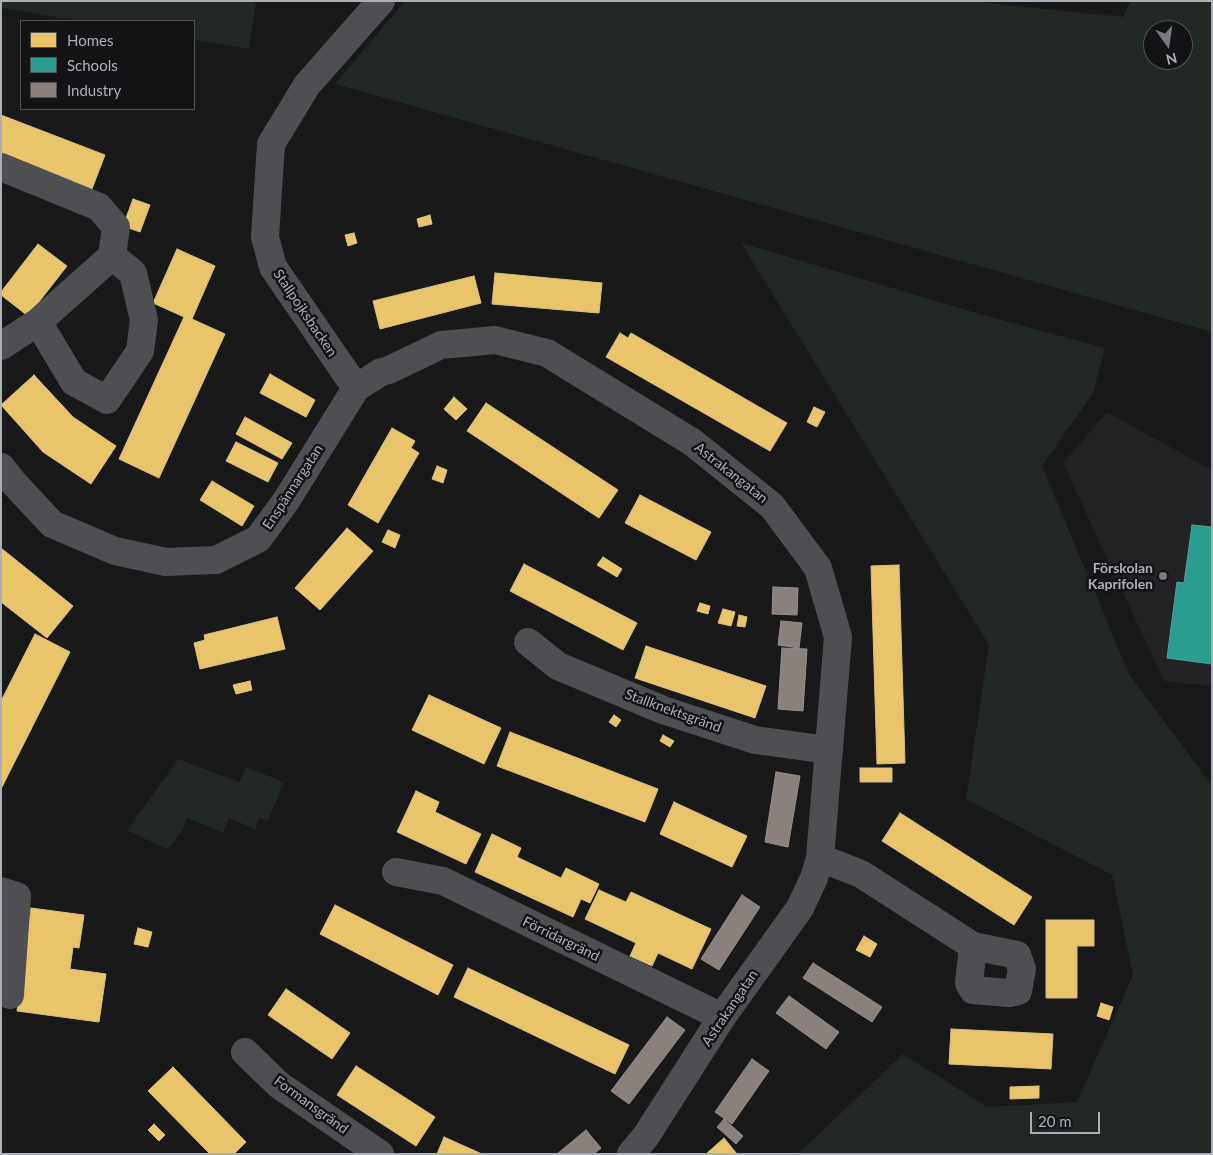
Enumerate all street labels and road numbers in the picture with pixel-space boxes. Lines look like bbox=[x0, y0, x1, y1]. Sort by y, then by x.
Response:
street label: Stallpojksbacken bbox=[270, 266, 340, 360]
street label: Astrakangatan bbox=[691, 439, 771, 507]
street label: Enspännargatan bbox=[259, 441, 327, 533]
street label: Stallknektsgränd bbox=[623, 686, 723, 736]
street label: Förridargränd bbox=[520, 913, 602, 965]
street label: Astrakangatan bbox=[698, 967, 762, 1049]
street label: Formansgränd bbox=[271, 1072, 351, 1138]

